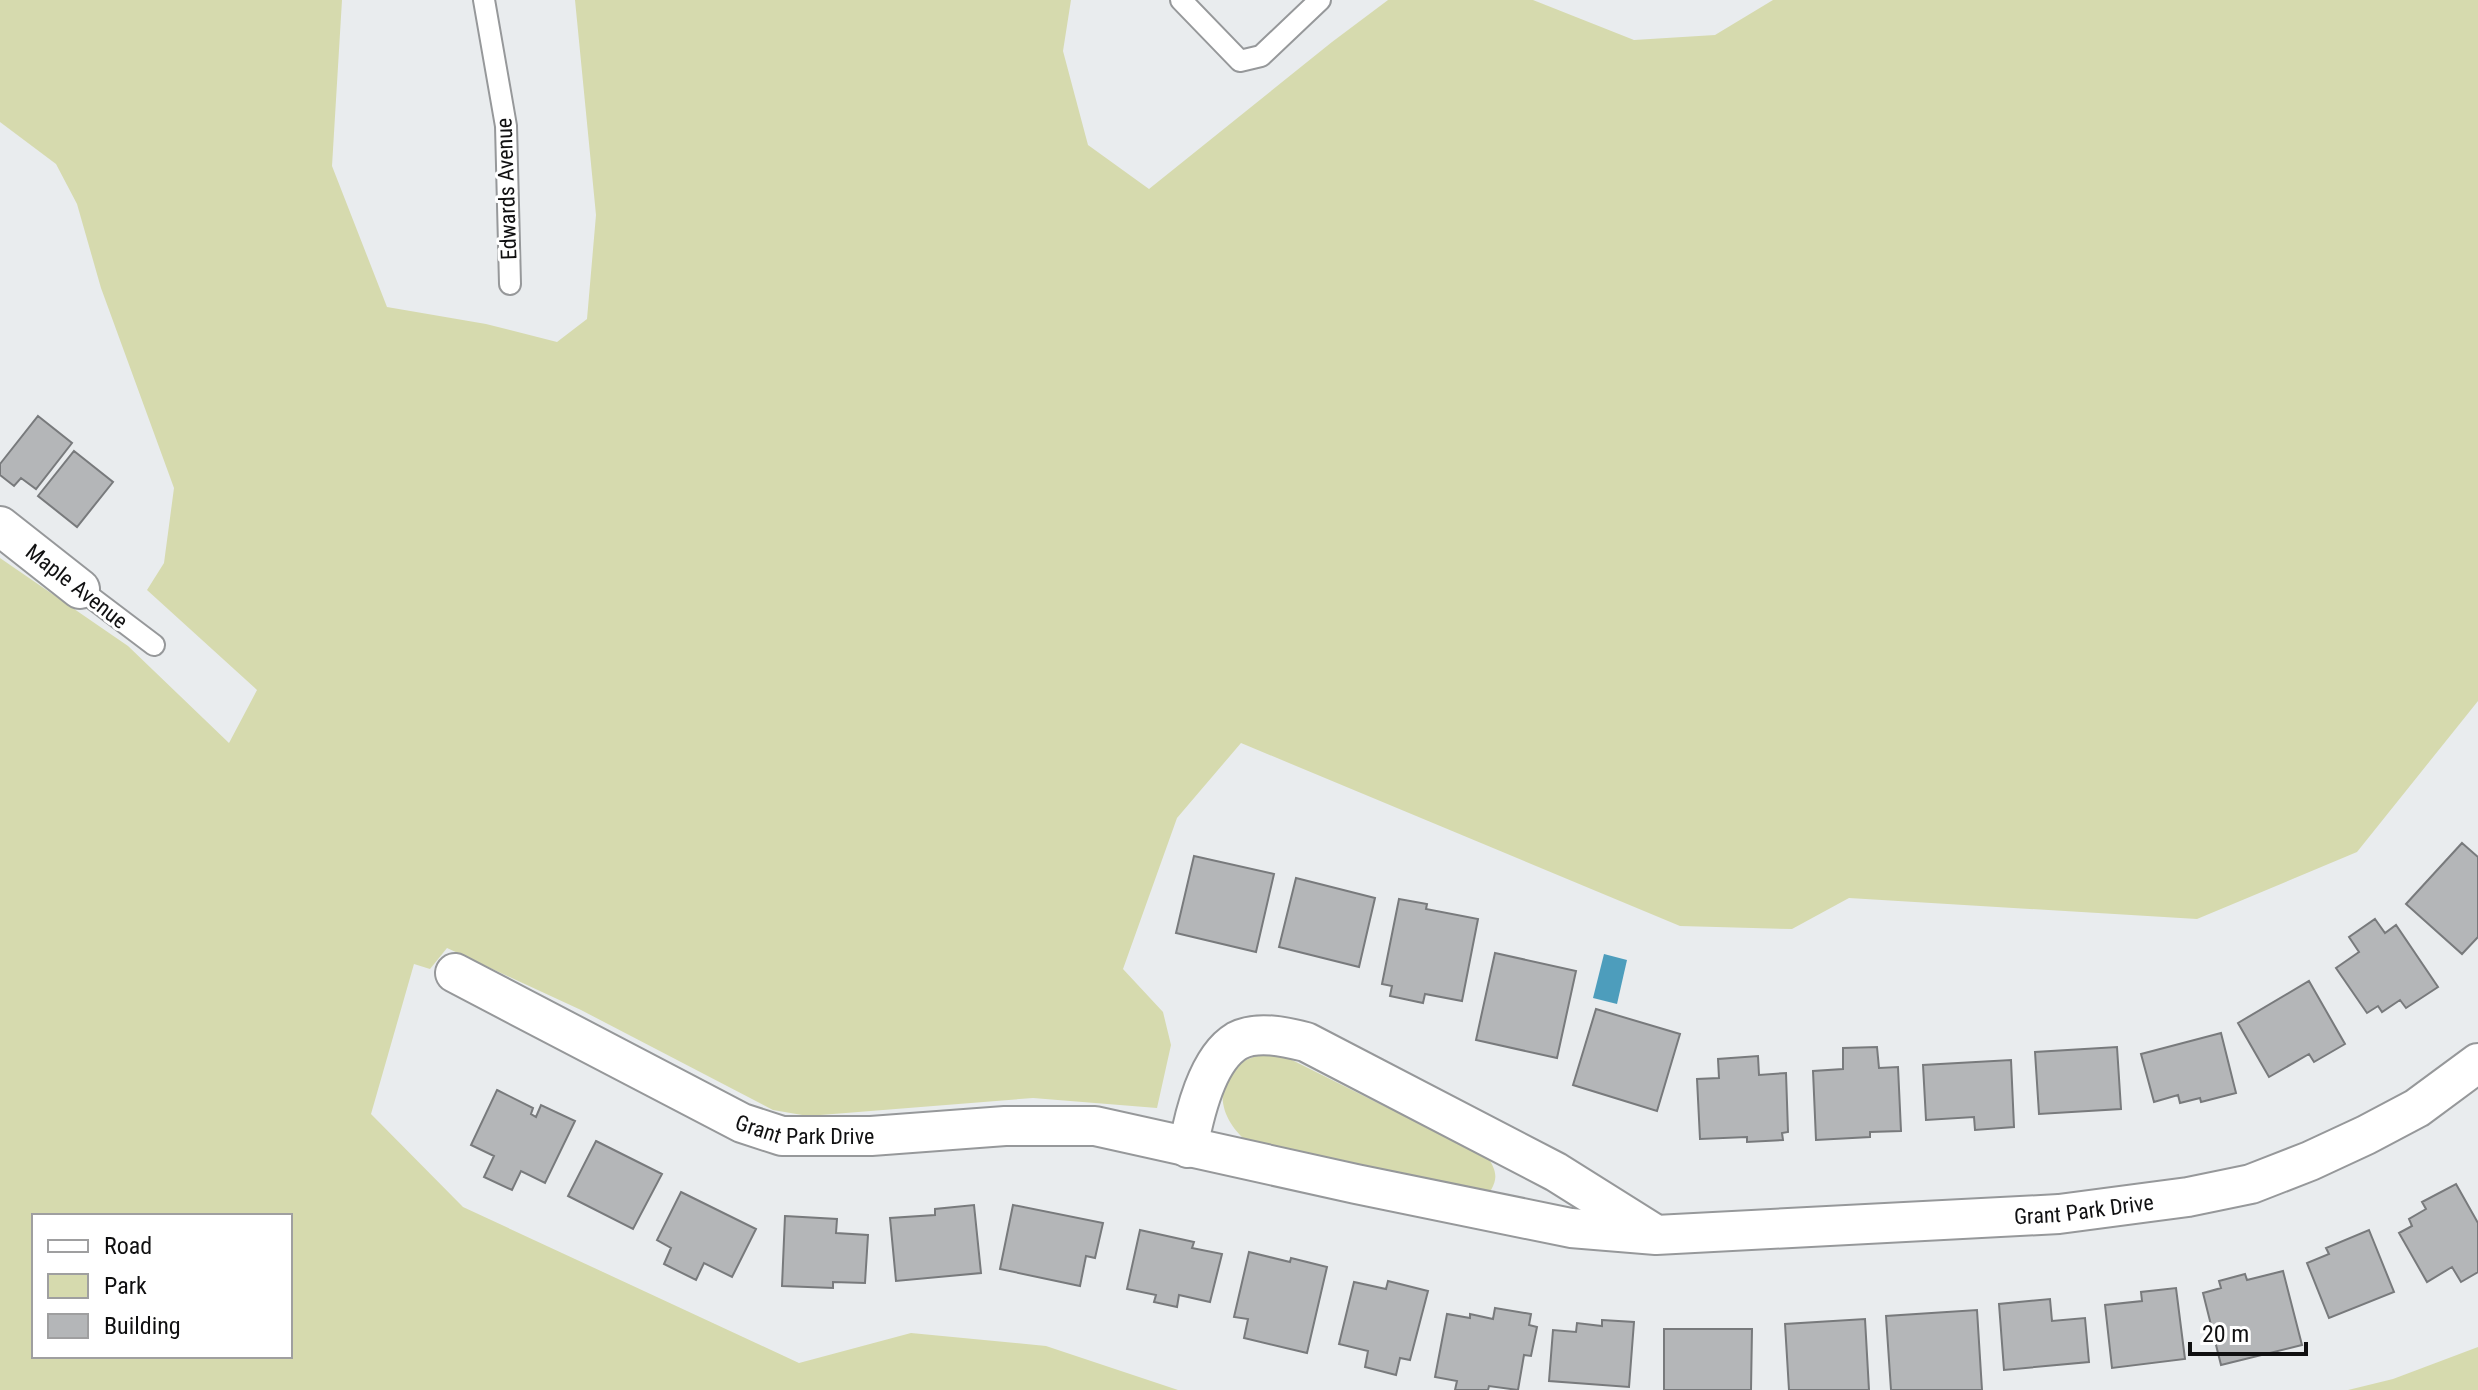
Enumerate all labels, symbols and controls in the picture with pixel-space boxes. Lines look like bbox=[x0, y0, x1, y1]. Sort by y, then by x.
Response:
street label: Edwards Avenue bbox=[492, 117, 521, 261]
street label: Maple Avenue bbox=[21, 539, 132, 634]
street label: Grant Park Drive bbox=[732, 1110, 874, 1149]
street label: Grant Park Drive bbox=[2013, 1190, 2155, 1229]
legend bbox=[32, 1214, 292, 1358]
text: Road bbox=[104, 1232, 152, 1260]
text: Park bbox=[104, 1272, 147, 1300]
scale bar bbox=[2190, 1306, 2306, 1356]
text: Building bbox=[104, 1312, 181, 1340]
text: 20 m bbox=[2202, 1320, 2249, 1348]

